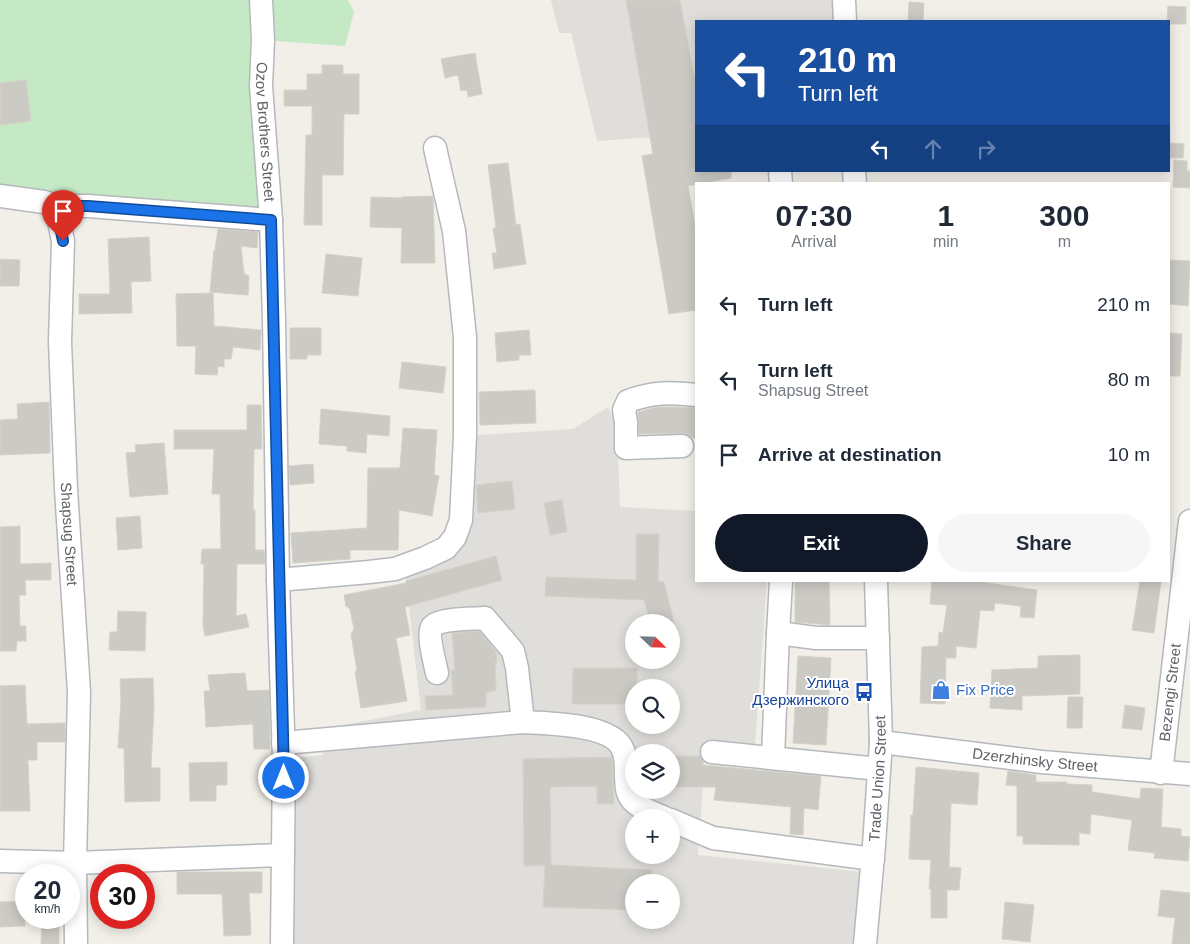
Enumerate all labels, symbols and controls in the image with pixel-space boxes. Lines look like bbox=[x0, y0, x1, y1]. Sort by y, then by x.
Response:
icon: left bbox=[715, 40, 780, 105]
text: 210 m bbox=[798, 40, 897, 79]
street label: Ozov Brothers Street bbox=[253, 62, 279, 203]
text: Turn left bbox=[798, 81, 878, 106]
icon: left bbox=[866, 135, 894, 163]
icon: ahead bbox=[919, 135, 947, 163]
icon: right bbox=[972, 135, 1000, 163]
pin bbox=[42, 190, 84, 241]
icon: arrive bbox=[49, 197, 77, 225]
text: 07:30 bbox=[776, 199, 852, 232]
text: 1 bbox=[937, 199, 954, 232]
text: 300 bbox=[1039, 199, 1089, 232]
text: Arrival bbox=[791, 233, 837, 250]
text: min bbox=[933, 233, 959, 250]
text: m bbox=[1058, 233, 1071, 250]
icon: left bbox=[715, 291, 743, 319]
text: Turn left bbox=[758, 294, 833, 315]
text: 210 m bbox=[1097, 294, 1150, 315]
text: Turn left bbox=[758, 360, 833, 381]
icon: left bbox=[715, 366, 743, 394]
text: 80 m bbox=[1108, 369, 1150, 390]
text: Shapsug Street bbox=[758, 382, 868, 399]
icon: arrive bbox=[715, 441, 743, 469]
text: Arrive at destination bbox=[758, 444, 942, 465]
text: 10 m bbox=[1108, 444, 1150, 465]
street label: Shapsug Street bbox=[58, 482, 81, 587]
button: Exit bbox=[715, 514, 928, 572]
button: Share bbox=[938, 514, 1150, 572]
north arrow bbox=[625, 614, 680, 669]
map controls bbox=[625, 614, 680, 929]
street label: Bezengi Street bbox=[1156, 642, 1184, 742]
place label: Улица Дзержинского bbox=[752, 674, 850, 708]
button: search bbox=[625, 679, 680, 734]
shop icon: Fix Price bbox=[930, 679, 952, 701]
bus stop icon: Улица Дзержинского bbox=[853, 681, 875, 703]
place label: Fix Price bbox=[956, 681, 1014, 698]
street label: Trade Union Street bbox=[865, 714, 889, 842]
button: layers bbox=[625, 744, 680, 799]
street label: Dzerzhinsky Street bbox=[971, 744, 1099, 775]
position arrow bbox=[257, 751, 309, 803]
button: + bbox=[625, 809, 680, 864]
speed limit sign: 30 bbox=[90, 864, 155, 929]
button: − bbox=[625, 874, 680, 929]
text: 20 bbox=[34, 876, 61, 904]
text: km/h bbox=[34, 902, 61, 916]

